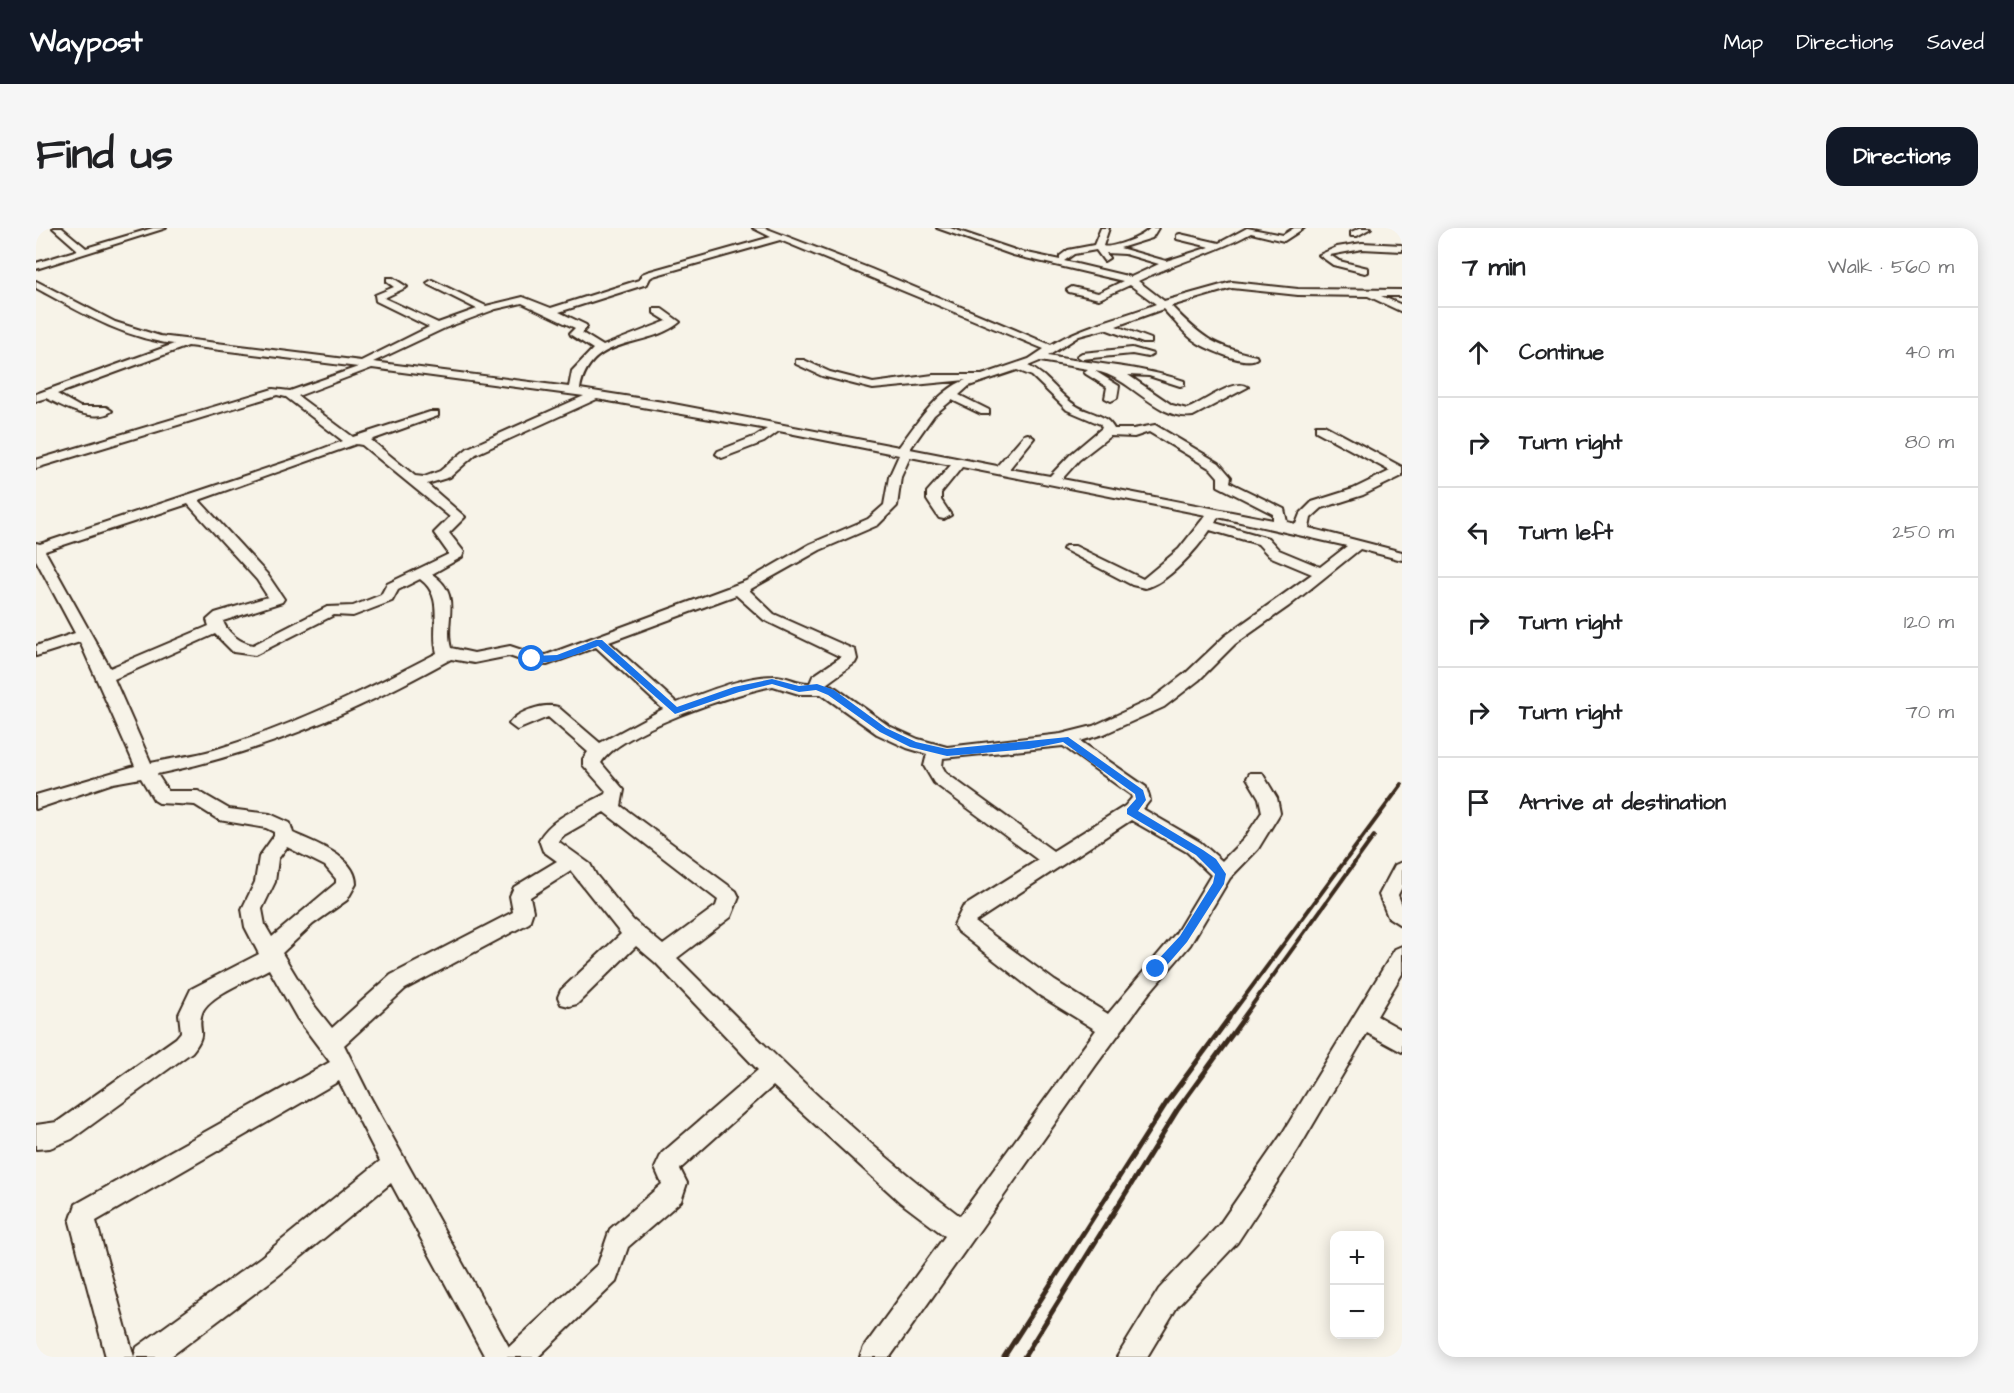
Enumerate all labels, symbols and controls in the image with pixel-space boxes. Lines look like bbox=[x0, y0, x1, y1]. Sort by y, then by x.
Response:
text: Waypost bbox=[30, 23, 143, 62]
text: Map bbox=[1723, 28, 1763, 57]
text: Directions bbox=[1796, 28, 1894, 57]
text: Saved bbox=[1927, 28, 1984, 57]
text: Find us bbox=[36, 127, 173, 185]
button: Directions bbox=[1826, 127, 1978, 186]
text: 7 min bbox=[1462, 249, 1526, 285]
text: Walk · 560 m bbox=[1828, 253, 1954, 281]
icon: ahead bbox=[1462, 336, 1495, 369]
text: Continue bbox=[1519, 337, 1604, 368]
text: 40 m bbox=[1904, 338, 1954, 366]
icon: right bbox=[1462, 426, 1495, 459]
text: Turn right bbox=[1519, 427, 1622, 458]
text: 80 m bbox=[1905, 428, 1954, 456]
icon: left bbox=[1462, 516, 1495, 549]
text: Turn left bbox=[1519, 517, 1613, 548]
text: 250 m bbox=[1892, 518, 1954, 546]
icon: right bbox=[1462, 606, 1495, 639]
text: Turn right bbox=[1519, 607, 1622, 638]
text: 120 m bbox=[1904, 608, 1954, 636]
route start bbox=[518, 645, 544, 671]
icon: right bbox=[1462, 696, 1495, 729]
text: Turn right bbox=[1519, 697, 1622, 728]
text: 70 m bbox=[1906, 698, 1954, 726]
icon: arrive bbox=[1462, 786, 1495, 819]
text: Arrive at destination bbox=[1519, 787, 1726, 818]
route end bbox=[1142, 955, 1168, 981]
map controls bbox=[1330, 1231, 1384, 1339]
button: + bbox=[1330, 1231, 1384, 1285]
button: − bbox=[1330, 1285, 1384, 1339]

